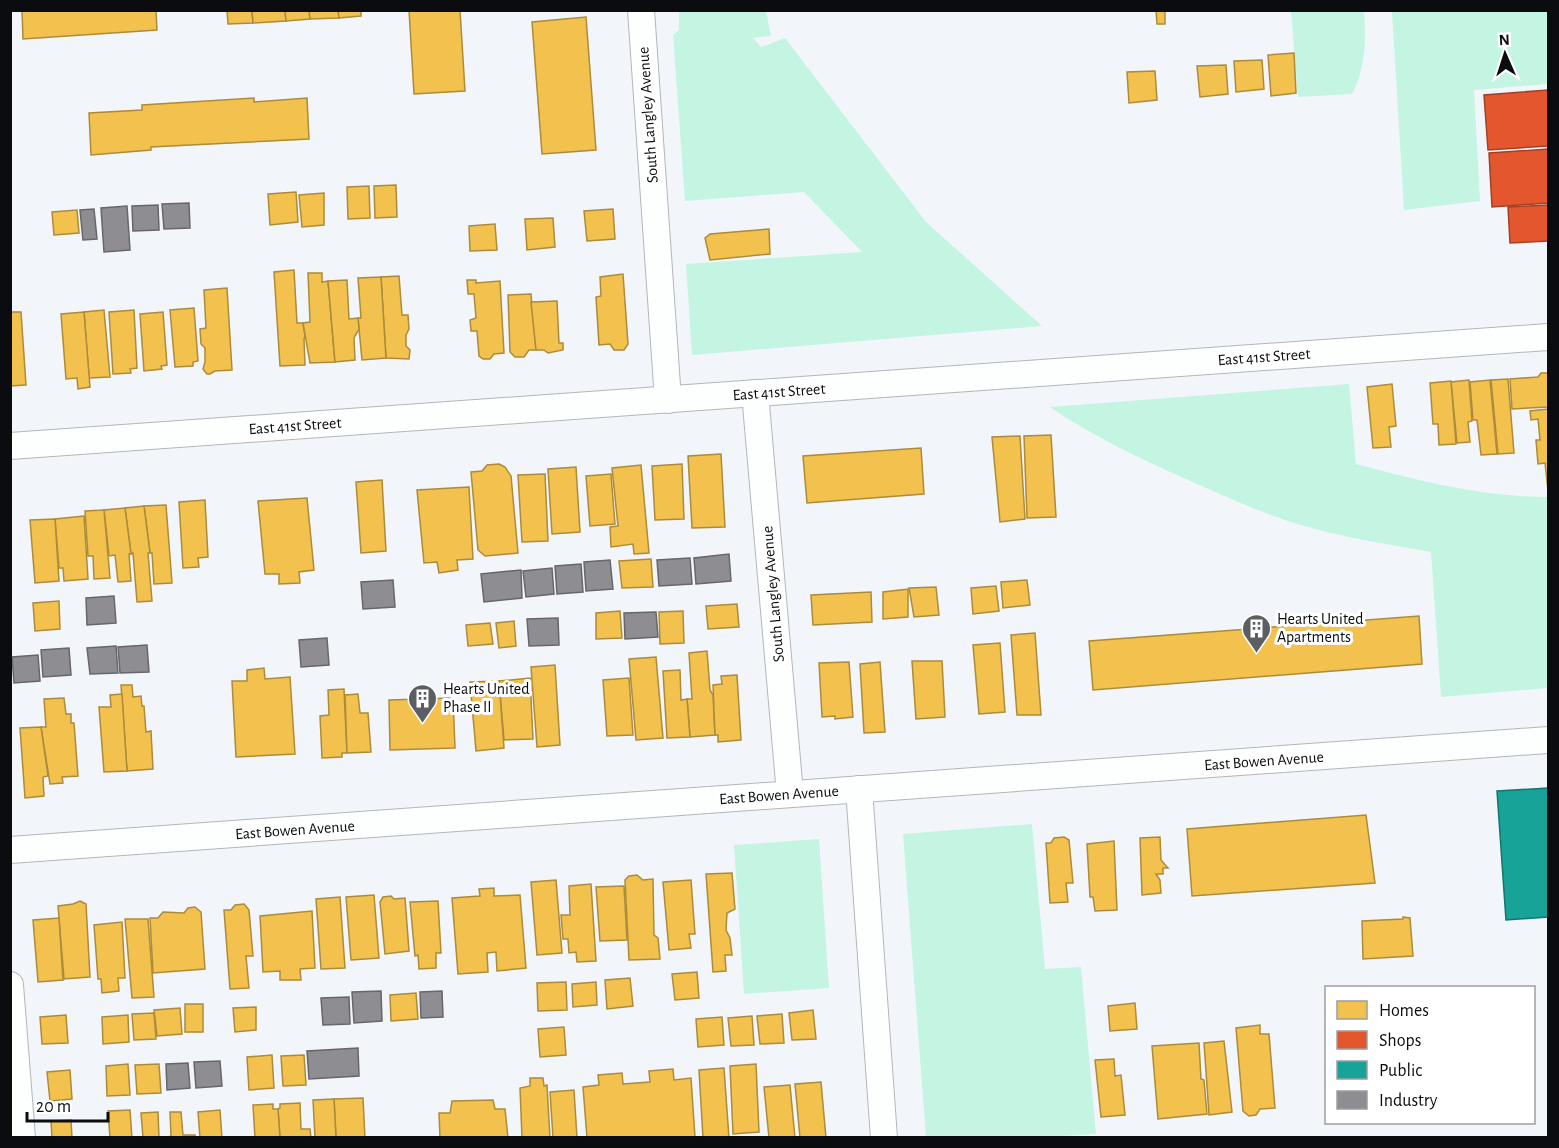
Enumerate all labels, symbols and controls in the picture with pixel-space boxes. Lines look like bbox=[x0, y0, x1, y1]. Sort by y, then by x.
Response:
north arrow bbox=[1475, 24, 1535, 84]
text: N bbox=[1498, 32, 1510, 48]
street label: South Langley Avenue bbox=[635, 46, 662, 184]
street label: East 41st Street bbox=[1217, 346, 1311, 368]
street label: East 41st Street bbox=[732, 381, 826, 403]
street label: East 41st Street bbox=[248, 415, 342, 437]
street label: South Langley Avenue bbox=[759, 525, 788, 663]
place label: Hearts United Apartments bbox=[1277, 611, 1363, 645]
building icon: Hearts United Apartments bbox=[1240, 612, 1272, 654]
place label: Hearts United Phase II bbox=[443, 681, 529, 715]
building icon: Hearts United Phase II bbox=[406, 682, 438, 724]
street label: East Bowen Avenue bbox=[1204, 749, 1324, 773]
street label: East Bowen Avenue bbox=[719, 783, 839, 807]
street label: East Bowen Avenue bbox=[235, 818, 355, 842]
legend bbox=[1325, 986, 1535, 1124]
text: Homes bbox=[1379, 1002, 1429, 1020]
text: Shops bbox=[1379, 1032, 1421, 1050]
text: Public bbox=[1379, 1062, 1422, 1080]
scale bar bbox=[27, 1085, 108, 1123]
text: Industry bbox=[1379, 1092, 1438, 1110]
text: 20 m bbox=[36, 1098, 71, 1116]

